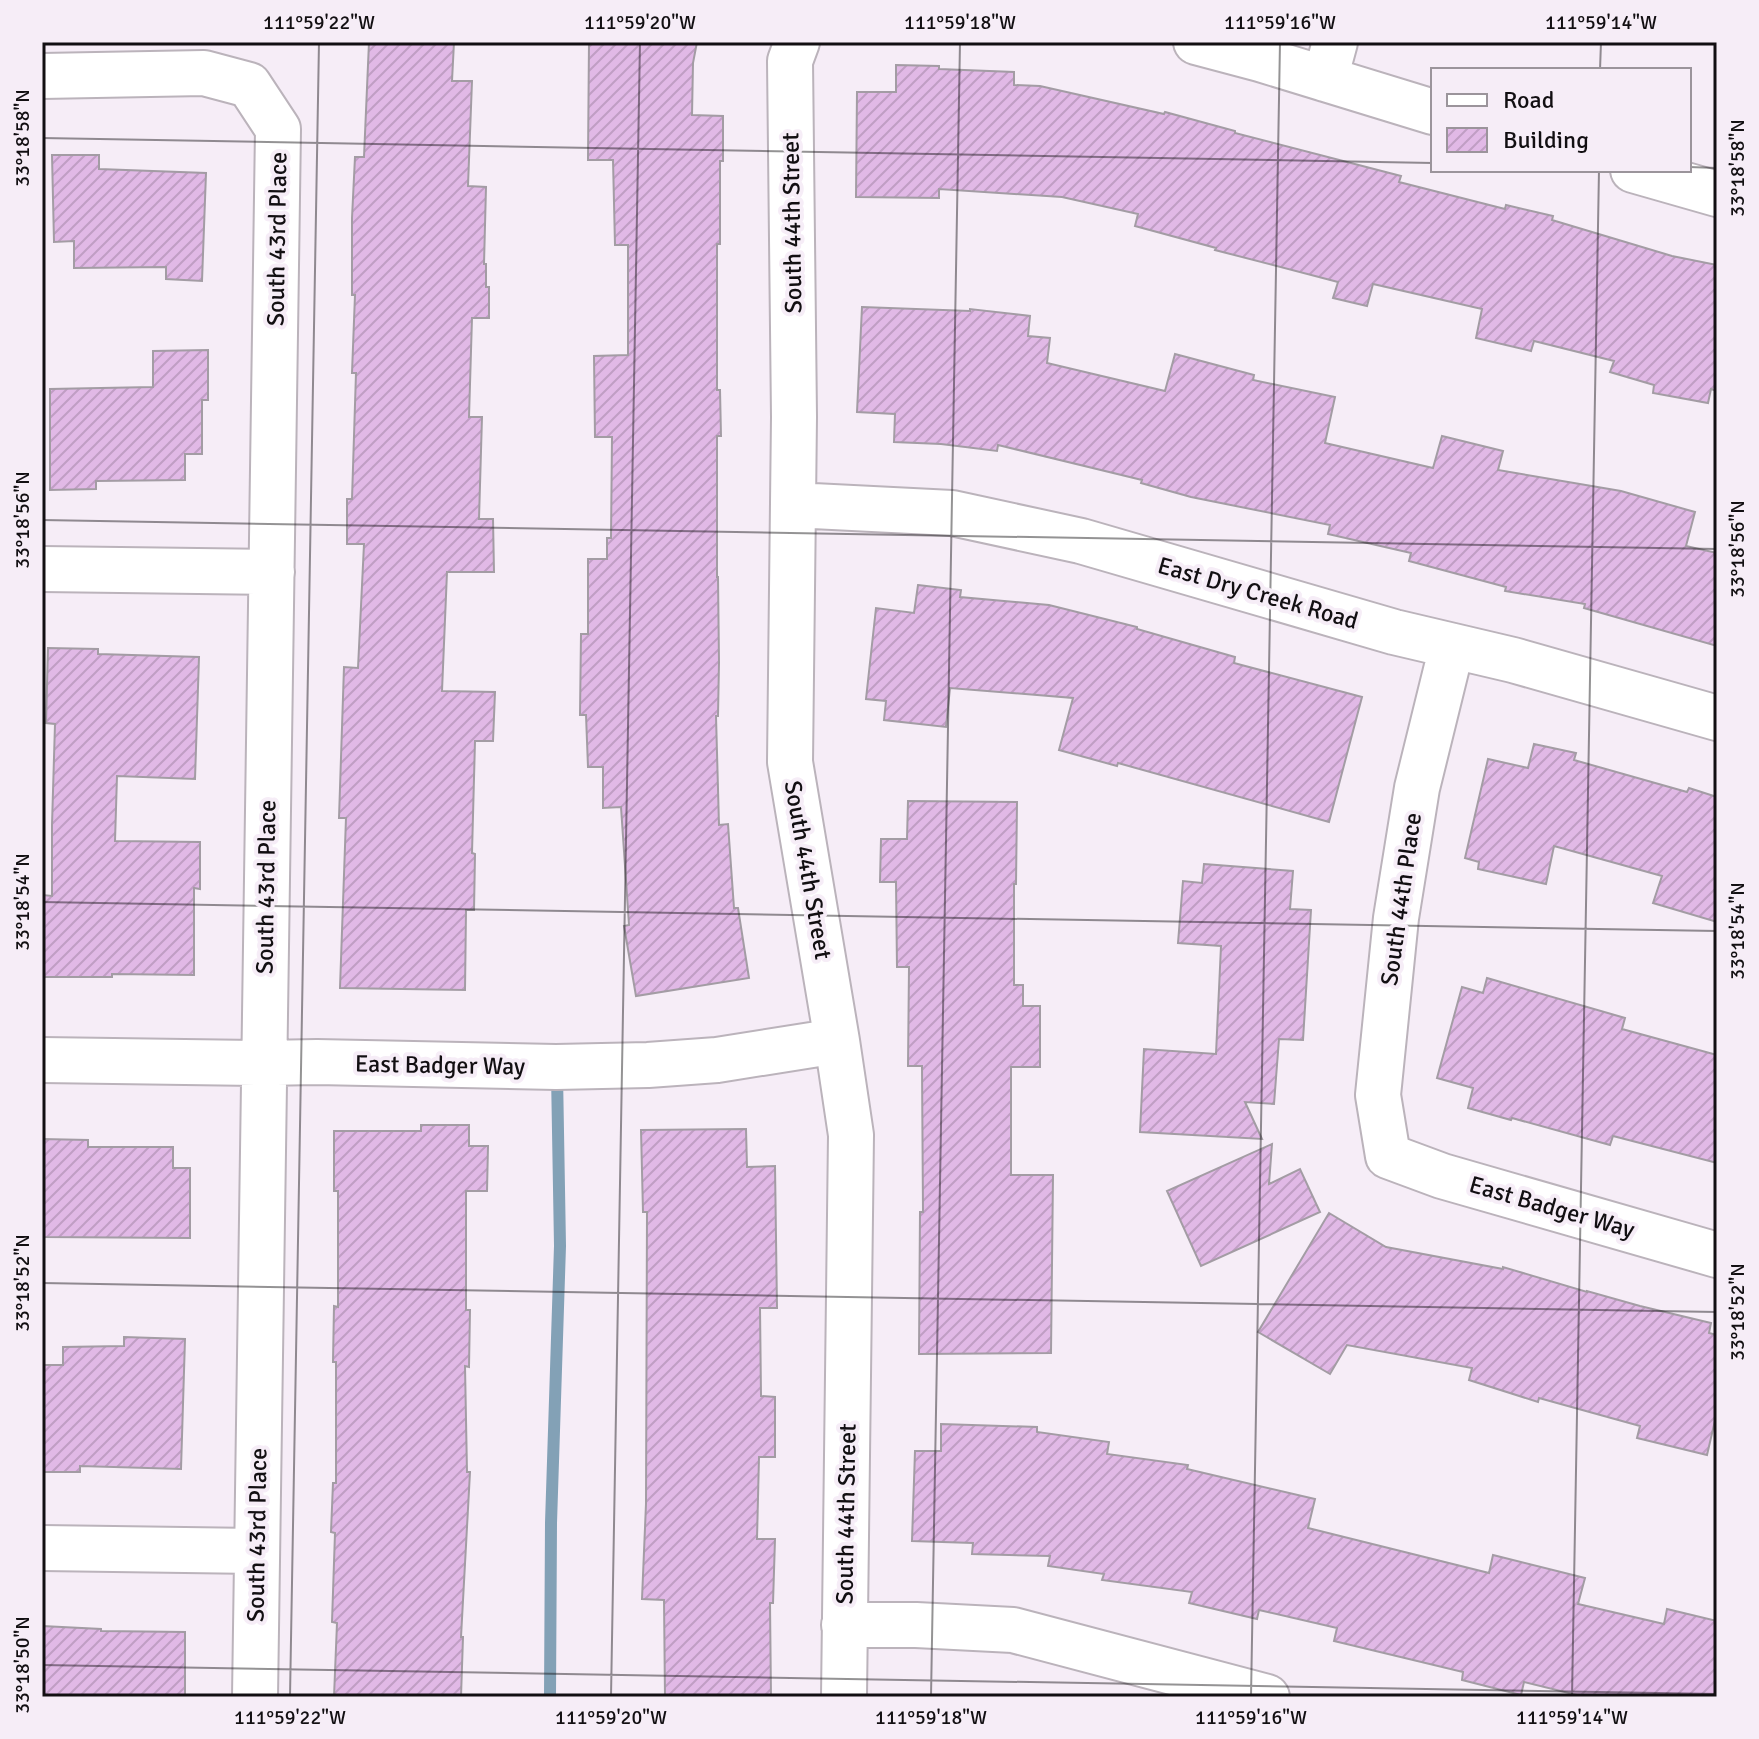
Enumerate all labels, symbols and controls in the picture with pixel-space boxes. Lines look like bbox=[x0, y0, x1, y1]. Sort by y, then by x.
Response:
text: 111°59'22"W bbox=[263, 10, 375, 35]
text: 111°59'20"W bbox=[584, 10, 696, 35]
text: 111°59'18"W bbox=[904, 10, 1016, 35]
text: 111°59'16"W bbox=[1224, 10, 1336, 35]
text: 111°59'14"W bbox=[1545, 10, 1657, 35]
legend bbox=[1431, 68, 1691, 172]
text: Road bbox=[1503, 85, 1554, 115]
text: 33°18'58"N bbox=[10, 89, 35, 187]
text: 33°18'58"N bbox=[1725, 119, 1750, 217]
text: Building bbox=[1503, 125, 1589, 155]
street label: South 44th Street bbox=[775, 132, 809, 314]
street label: South 43rd Place bbox=[260, 152, 294, 326]
text: 33°18'56"N bbox=[10, 471, 35, 569]
text: 33°18'56"N bbox=[1725, 500, 1750, 598]
street label: East Dry Creek Road bbox=[1154, 550, 1362, 636]
street label: South 44th Street bbox=[778, 778, 838, 962]
street label: South 43rd Place bbox=[249, 800, 283, 974]
street label: South 44th Place bbox=[1374, 811, 1428, 987]
text: 33°18'54"N bbox=[10, 853, 35, 951]
text: 33°18'54"N bbox=[1725, 882, 1750, 980]
street label: East Badger Way bbox=[355, 1049, 525, 1081]
street label: East Badger Way bbox=[1466, 1169, 1638, 1245]
text: 33°18'52"N bbox=[10, 1234, 35, 1332]
text: 33°18'52"N bbox=[1725, 1263, 1750, 1361]
street label: South 44th Street bbox=[829, 1423, 863, 1605]
street label: South 43rd Place bbox=[240, 1448, 274, 1622]
text: 33°18'50"N bbox=[10, 1616, 35, 1714]
text: 111°59'22"W bbox=[234, 1705, 346, 1730]
text: 111°59'20"W bbox=[555, 1705, 667, 1730]
text: 111°59'18"W bbox=[875, 1705, 987, 1730]
text: 111°59'16"W bbox=[1195, 1705, 1307, 1730]
text: 111°59'14"W bbox=[1516, 1705, 1628, 1730]

